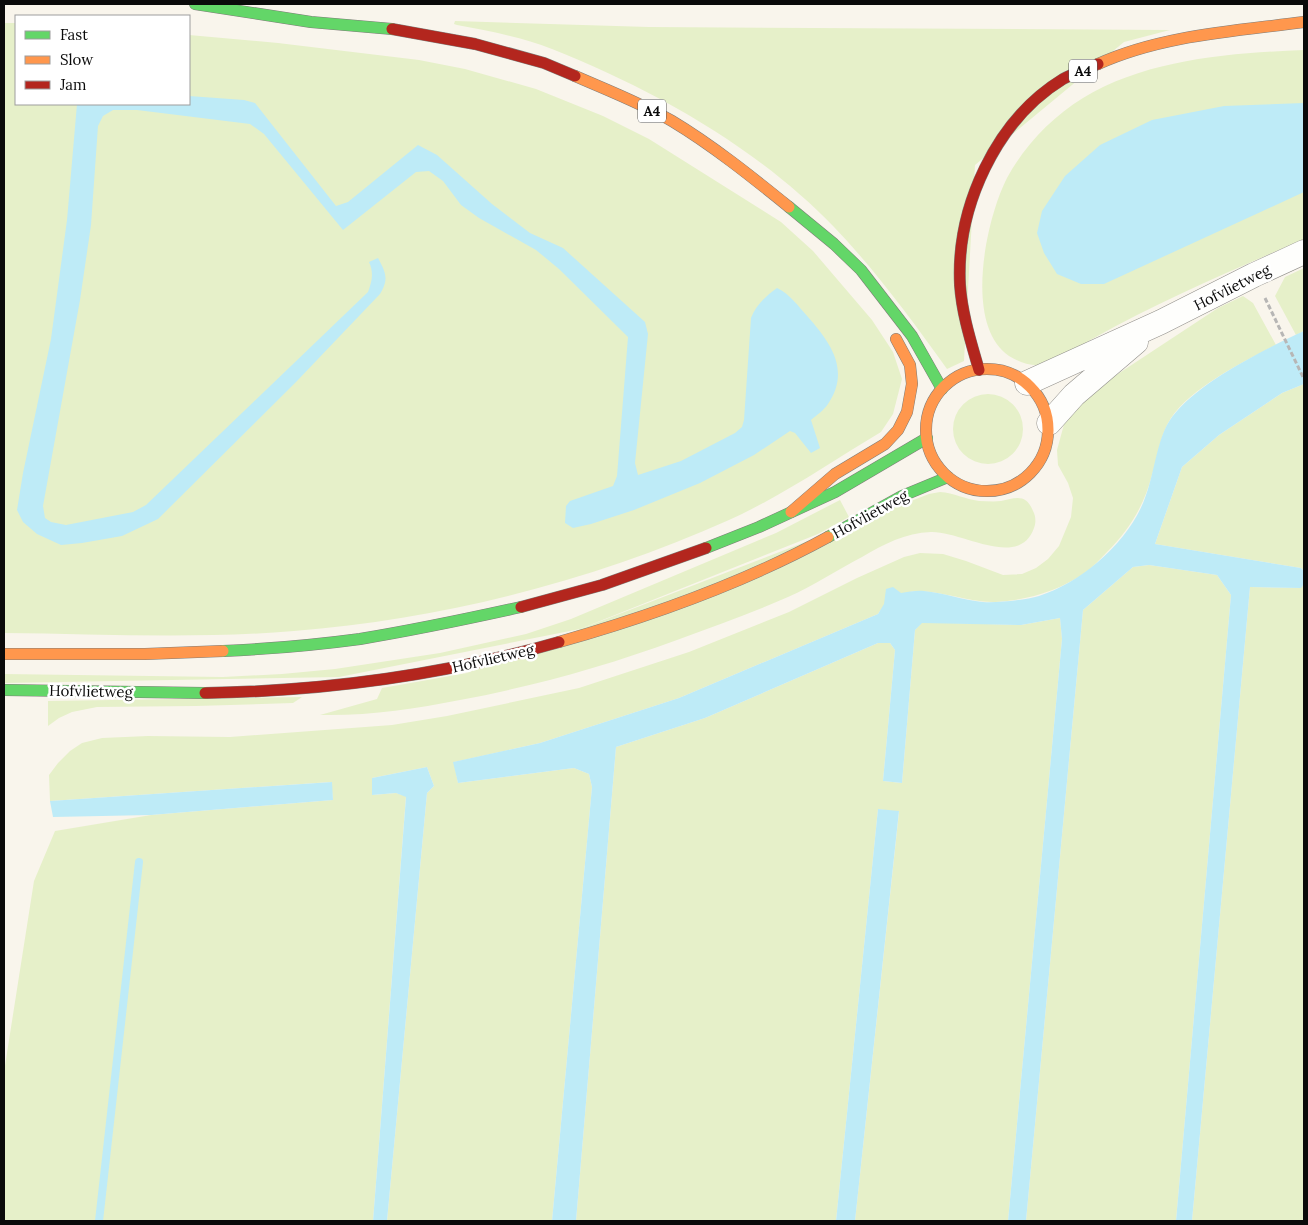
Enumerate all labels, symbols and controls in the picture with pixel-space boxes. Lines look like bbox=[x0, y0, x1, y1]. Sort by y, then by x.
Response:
legend bbox=[15, 15, 190, 105]
text: Fast bbox=[60, 25, 88, 44]
text: Slow bbox=[60, 50, 93, 69]
road number: A4 bbox=[1069, 59, 1097, 82]
text: Jam bbox=[59, 75, 87, 94]
road number: A4 bbox=[638, 100, 666, 122]
street label: Hofvlietweg bbox=[1190, 259, 1274, 314]
street label: Hofvlietweg bbox=[829, 485, 912, 543]
street label: Hofvlietweg bbox=[450, 639, 537, 677]
street label: Hofvlietweg bbox=[49, 681, 134, 701]

